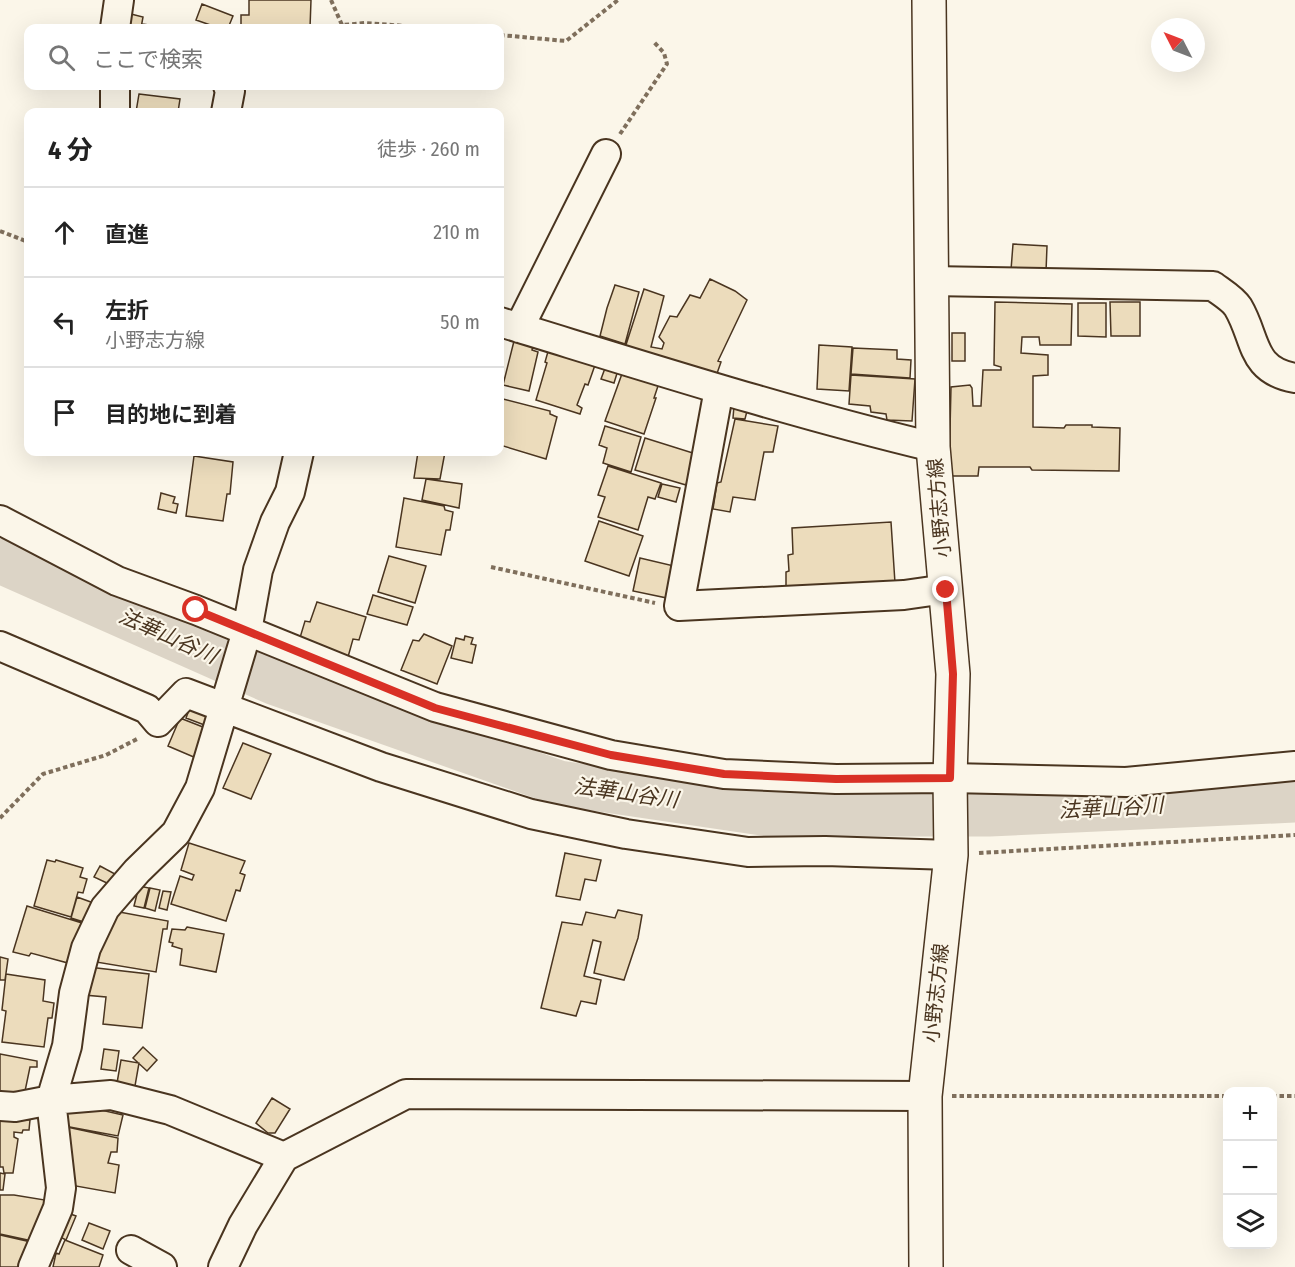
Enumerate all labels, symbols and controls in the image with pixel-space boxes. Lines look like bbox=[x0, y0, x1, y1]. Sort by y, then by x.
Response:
north arrow bbox=[1151, 18, 1205, 72]
search box bbox=[24, 24, 504, 90]
icon: search bbox=[45, 41, 78, 74]
text: ここで検索 bbox=[93, 46, 203, 73]
text: 4 分 bbox=[48, 135, 93, 166]
text: 徒歩 · 260 m bbox=[377, 137, 480, 161]
icon: ahead bbox=[48, 216, 81, 249]
text: 210 m bbox=[433, 220, 480, 244]
text: 直進 bbox=[105, 221, 149, 248]
text: 左折 bbox=[105, 297, 149, 324]
icon: left bbox=[48, 306, 81, 339]
text: 50 m bbox=[440, 310, 480, 334]
text: 小野志方線 bbox=[105, 328, 205, 352]
icon: arrive bbox=[48, 396, 81, 429]
text: 目的地に到着 bbox=[105, 401, 237, 428]
street label: 小野志方線 bbox=[923, 457, 955, 559]
route end bbox=[932, 576, 958, 602]
route start bbox=[182, 596, 208, 622]
water label: 法華山谷川 bbox=[115, 603, 223, 670]
water label: 法華山谷川 bbox=[572, 773, 682, 813]
water label: 法華山谷川 bbox=[1058, 792, 1166, 824]
street label: 小野志方線 bbox=[919, 942, 953, 1044]
map controls bbox=[1223, 1087, 1277, 1249]
button: + bbox=[1223, 1087, 1277, 1141]
button: − bbox=[1223, 1141, 1277, 1195]
button: layers bbox=[1223, 1195, 1277, 1249]

